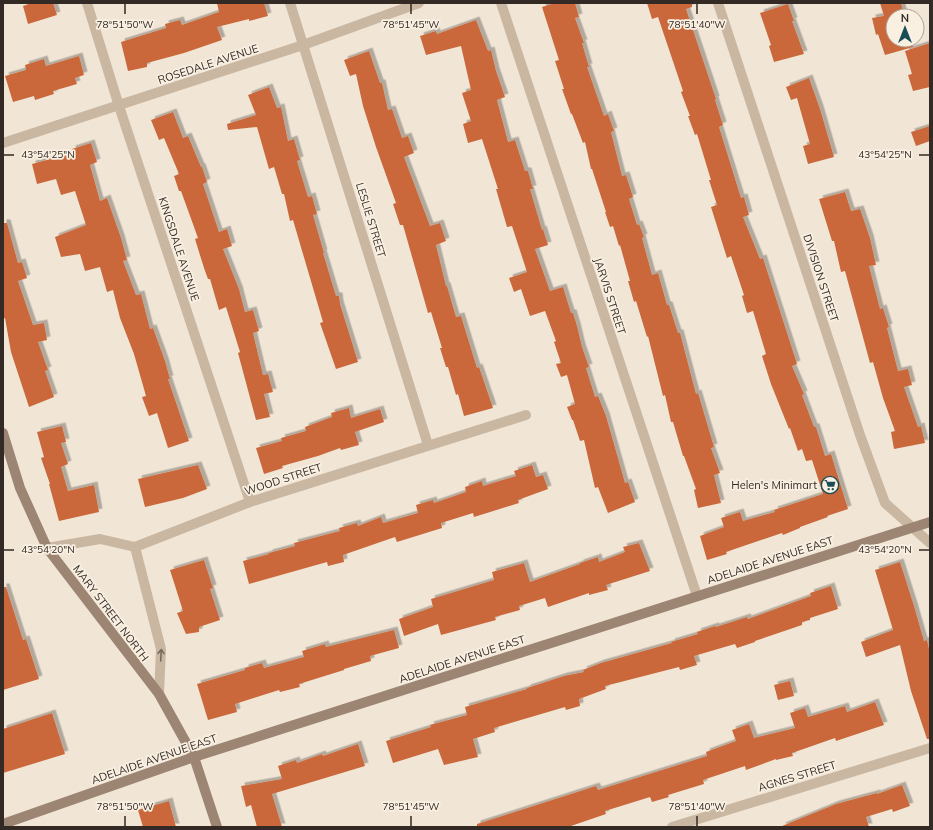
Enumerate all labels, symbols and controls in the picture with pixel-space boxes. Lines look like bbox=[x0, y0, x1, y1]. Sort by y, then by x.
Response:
north arrow bbox=[885, 8, 925, 48]
text: N bbox=[901, 11, 909, 25]
text: 78°51'50"W bbox=[97, 18, 153, 31]
text: 78°51'45"W bbox=[383, 18, 439, 31]
text: 78°51'40"W bbox=[669, 18, 725, 31]
street label: ROSEDALE AVENUE bbox=[156, 41, 260, 87]
text: 43°54'25"N bbox=[21, 148, 75, 161]
text: 43°54'25"N bbox=[858, 148, 912, 161]
street label: LESLIE STREET bbox=[353, 181, 389, 260]
street label: KINGSDALE AVENUE bbox=[156, 195, 202, 303]
street label: DIVISION STREET bbox=[800, 232, 842, 324]
street label: JARVIS STREET bbox=[591, 256, 629, 336]
street label: WOOD STREET bbox=[243, 460, 324, 498]
supermarket icon: Helen's Minimart bbox=[820, 475, 840, 495]
place label: Helen's Minimart bbox=[731, 478, 817, 492]
street label: ADELAIDE AVENUE EAST bbox=[705, 533, 835, 587]
text: 43°54'20"N bbox=[21, 543, 75, 556]
text: 43°54'20"N bbox=[858, 543, 912, 556]
street label: MARY STREET NORTH bbox=[70, 562, 152, 664]
street label: ADELAIDE AVENUE EAST bbox=[397, 632, 527, 686]
one-way arrow bbox=[157, 649, 165, 662]
street label: ADELAIDE AVENUE EAST bbox=[89, 731, 219, 787]
street label: AGNES STREET bbox=[756, 757, 838, 794]
text: 78°51'50"W bbox=[97, 800, 153, 813]
text: 78°51'45"W bbox=[383, 800, 439, 813]
text: 78°51'40"W bbox=[669, 800, 725, 813]

